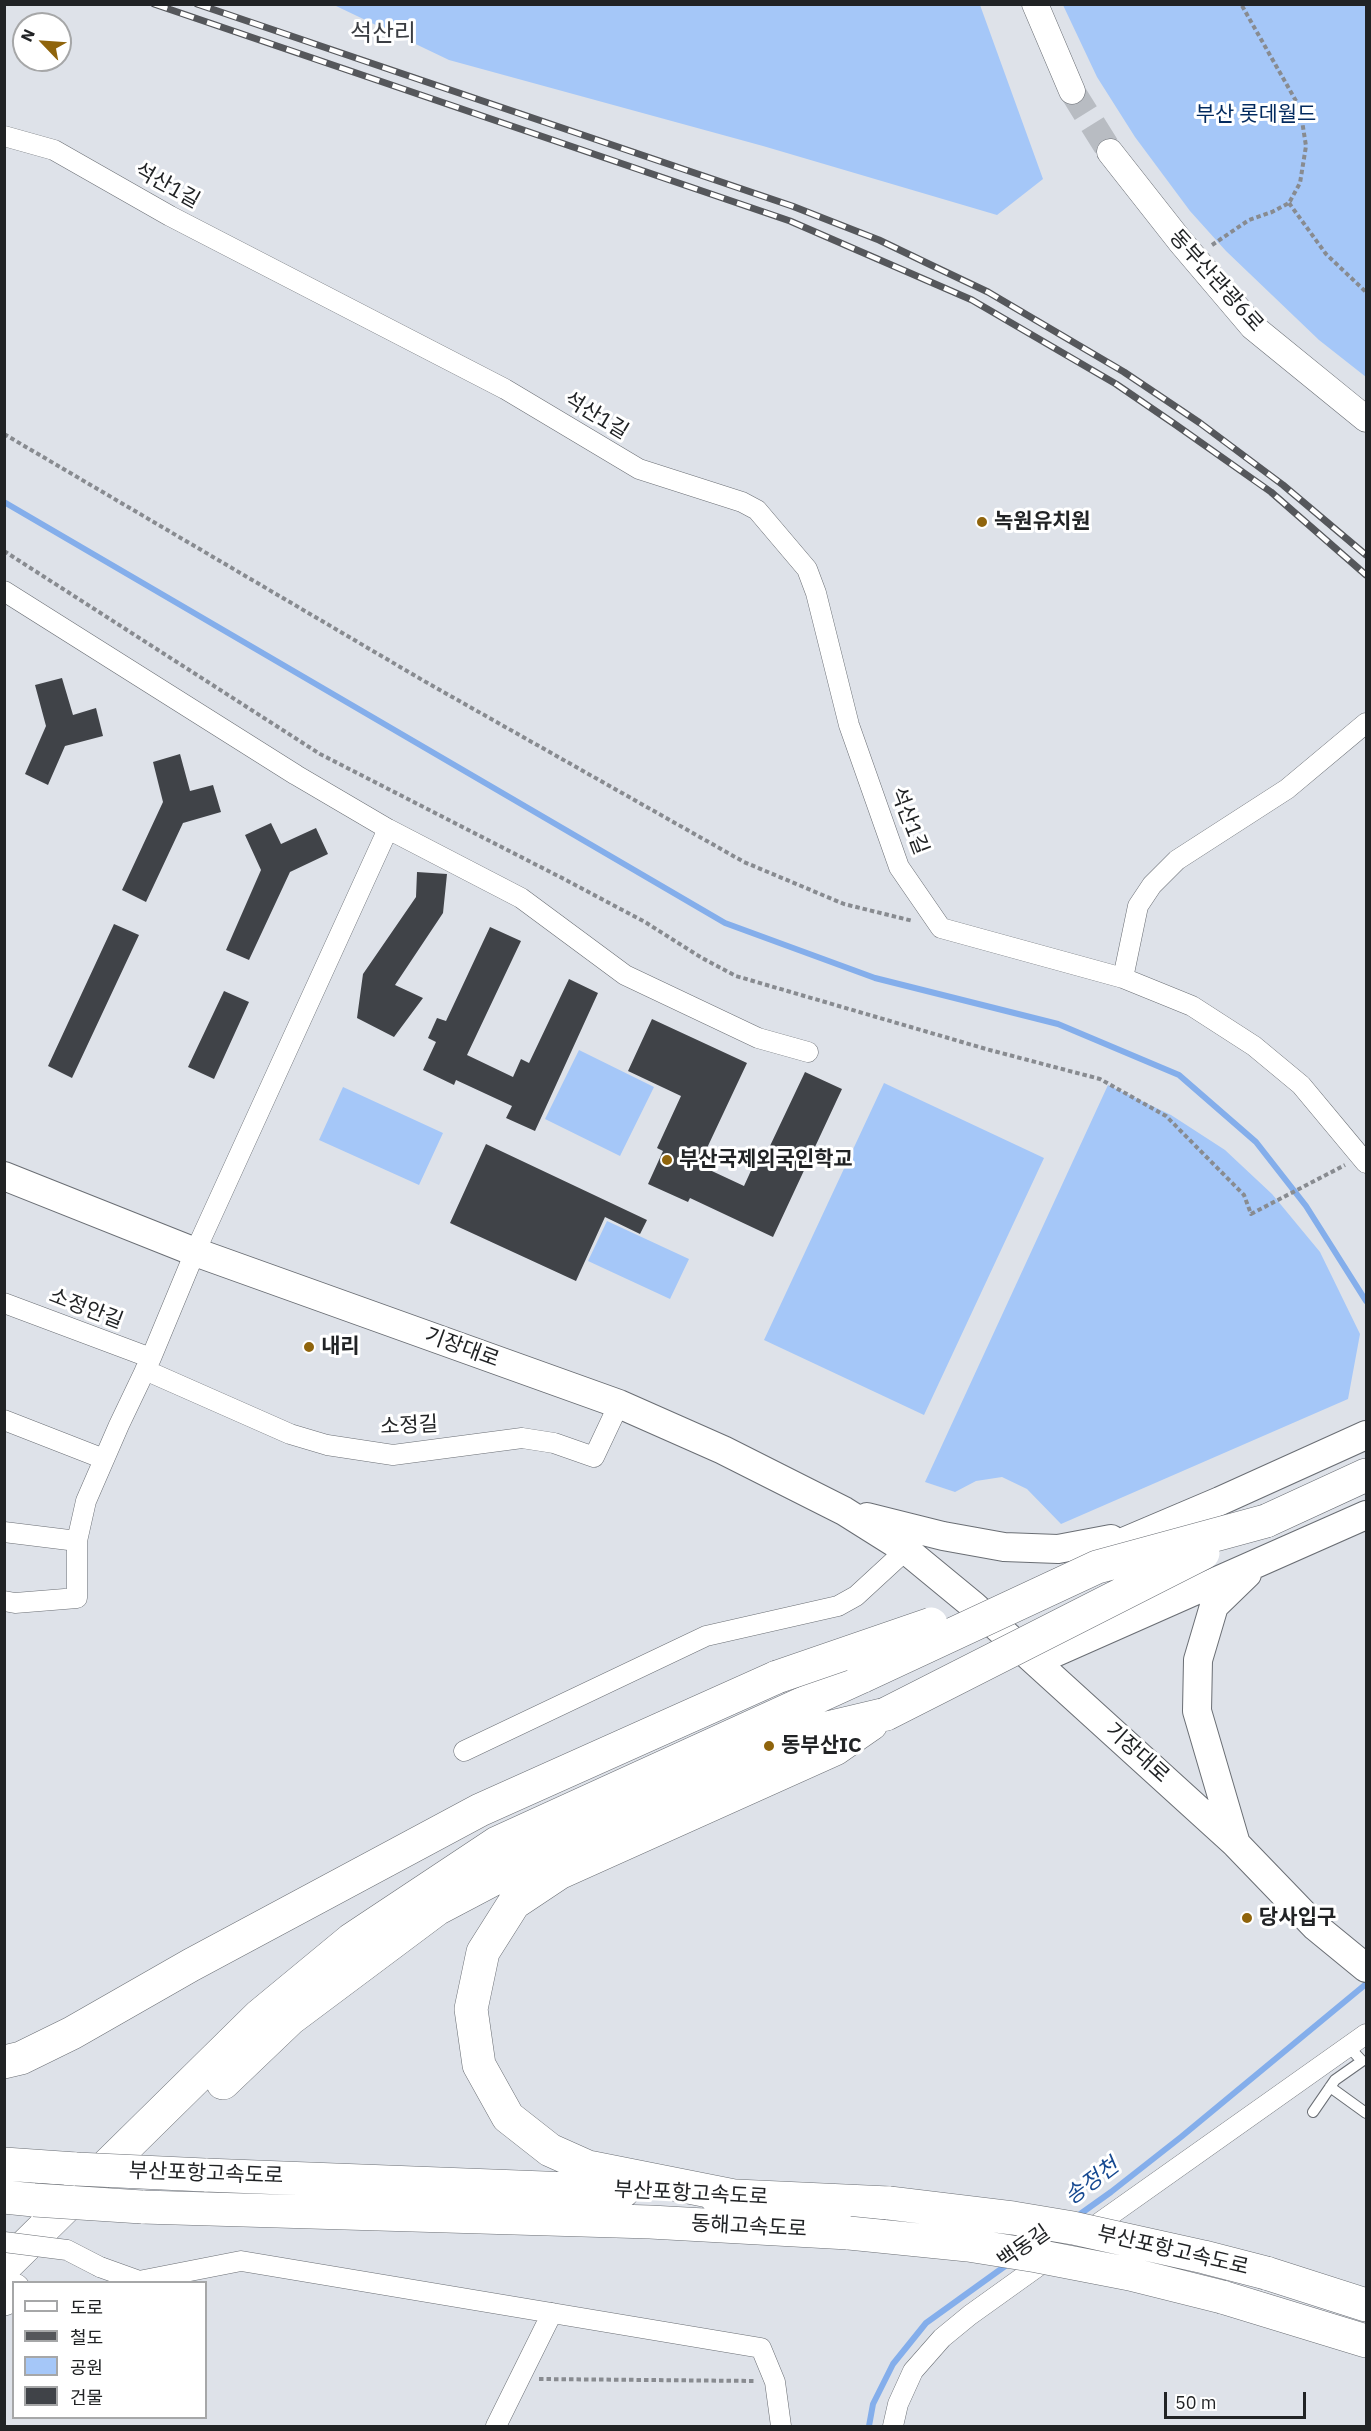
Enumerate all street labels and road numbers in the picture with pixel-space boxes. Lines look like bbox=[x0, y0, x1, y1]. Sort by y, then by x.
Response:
street label: 석산1길 bbox=[130, 158, 204, 214]
street label: 동부산관광6로 bbox=[1164, 225, 1268, 337]
street label: 석산1길 bbox=[559, 387, 633, 445]
street label: 석산1길 bbox=[885, 784, 933, 858]
street label: 소정안길 bbox=[45, 1283, 127, 1335]
street label: 기장대로 bbox=[421, 1323, 503, 1373]
street label: 소정길 bbox=[379, 1412, 439, 1440]
street label: 기장대로 bbox=[1100, 1718, 1174, 1788]
street label: 부산포항고속도로 bbox=[128, 2159, 284, 2189]
street label: 부산포항고속도로 bbox=[613, 2177, 769, 2211]
street label: 동해고속도로 bbox=[690, 2211, 808, 2243]
street label: 백동길 bbox=[993, 2220, 1055, 2274]
street label: 부산포항고속도로 bbox=[1095, 2221, 1251, 2281]

